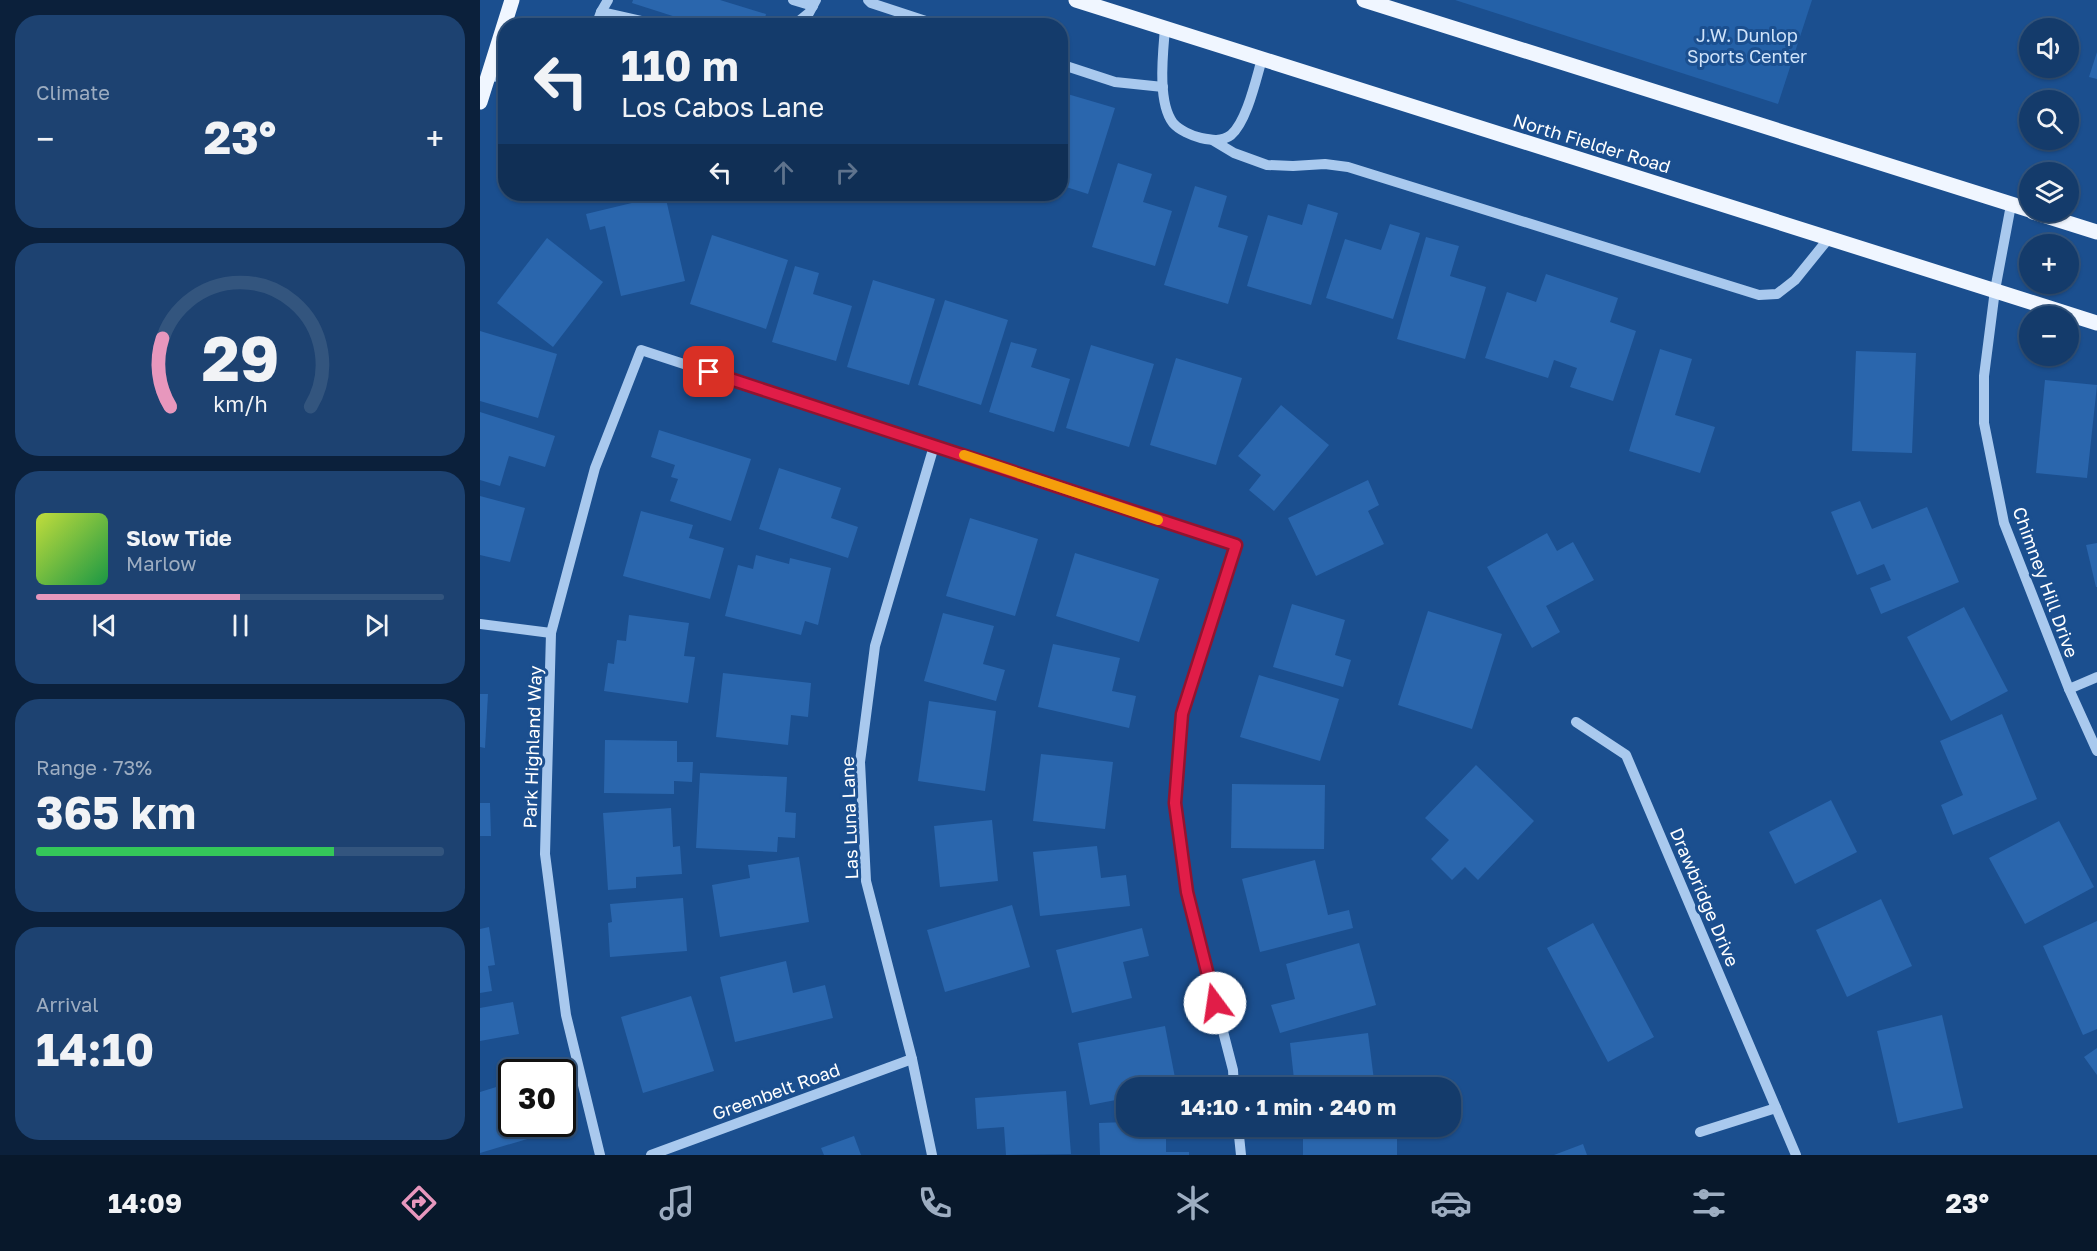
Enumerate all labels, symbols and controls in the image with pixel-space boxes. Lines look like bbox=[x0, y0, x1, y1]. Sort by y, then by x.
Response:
map controls bbox=[2019, 18, 2079, 366]
button: sound bbox=[2019, 18, 2079, 78]
park label: J.W. Dunlop Sports Center bbox=[1687, 24, 1807, 67]
text: 110 m bbox=[621, 40, 739, 90]
icon: left bbox=[522, 42, 600, 120]
text: Climate bbox=[36, 80, 110, 104]
button: search bbox=[2019, 90, 2079, 150]
text: Los Cabos Lane bbox=[621, 91, 824, 123]
street label: North Fielder Road bbox=[1511, 109, 1673, 177]
text: 23° bbox=[204, 110, 276, 164]
text: − bbox=[36, 119, 54, 158]
text: + bbox=[426, 119, 444, 158]
icon: left bbox=[704, 156, 737, 189]
icon: ahead bbox=[767, 156, 800, 189]
icon: right bbox=[830, 156, 863, 189]
button: layers bbox=[2019, 162, 2079, 222]
button: + bbox=[2019, 234, 2079, 294]
button: − bbox=[2019, 306, 2079, 366]
text: 29 bbox=[201, 320, 279, 395]
pin bbox=[683, 346, 734, 397]
icon: arrive bbox=[692, 355, 725, 388]
text: km/h bbox=[213, 391, 267, 417]
street label: Chimney Hill Drive bbox=[2008, 504, 2084, 660]
text: Slow Tide bbox=[126, 524, 232, 551]
text: Marlow bbox=[126, 551, 197, 575]
icon: previous bbox=[88, 609, 121, 642]
icon: pause bbox=[224, 609, 257, 642]
icon: next bbox=[360, 609, 393, 642]
street label: Park Highland Way bbox=[518, 665, 546, 829]
text: Range · 73% bbox=[36, 755, 152, 779]
street label: Las Luna Lane bbox=[836, 756, 862, 880]
text: 365 km bbox=[36, 785, 196, 839]
street label: Drawbridge Drive bbox=[1666, 824, 1744, 970]
position arrow bbox=[1183, 971, 1247, 1035]
text: Arrival bbox=[36, 992, 99, 1016]
text: 14:10 bbox=[36, 1022, 154, 1076]
street label: Greenbelt Road bbox=[709, 1058, 843, 1124]
speed limit sign: 30 bbox=[498, 1059, 576, 1137]
text: 14:10 · 1 min · 240 m bbox=[1181, 1093, 1396, 1120]
icon: directions bbox=[398, 1182, 440, 1224]
icon: music bbox=[656, 1182, 698, 1224]
icon: phone bbox=[914, 1182, 956, 1224]
icon: climate bbox=[1172, 1182, 1214, 1224]
icon: car bbox=[1430, 1182, 1472, 1224]
icon: filters bbox=[1688, 1182, 1730, 1224]
text: 14:09 bbox=[108, 1187, 182, 1219]
text: 23° bbox=[1946, 1187, 1989, 1219]

